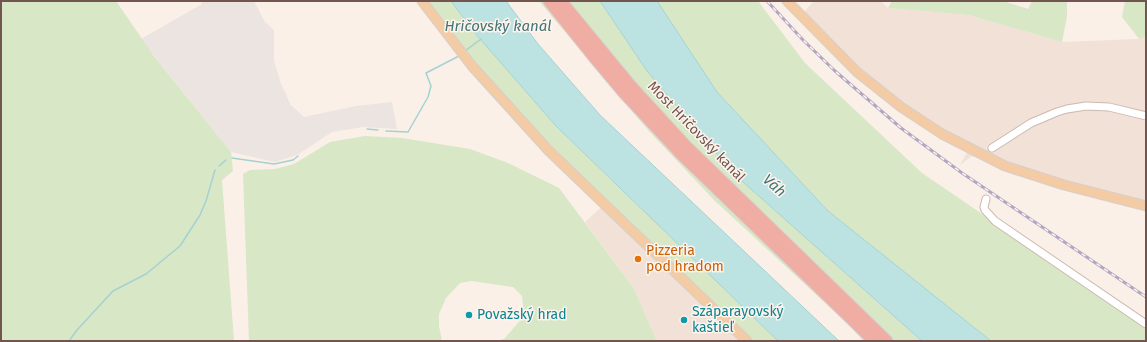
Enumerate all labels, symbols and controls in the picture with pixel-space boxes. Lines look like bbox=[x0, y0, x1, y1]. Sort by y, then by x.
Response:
water label: Hričovský kanál bbox=[444, 18, 552, 36]
street label: Most Hričovský kanál bbox=[644, 78, 748, 186]
water label: Váh bbox=[759, 171, 789, 201]
place label: Pizzeria pod hradom bbox=[646, 243, 724, 276]
marker: Pizzeria pod hradom bbox=[633, 254, 643, 264]
place label: Száparayovský kaštieľ bbox=[692, 304, 783, 336]
place label: Považský hrad bbox=[477, 307, 567, 323]
marker: Považský hrad bbox=[464, 310, 474, 320]
marker: Száparayovský kaštieľ bbox=[679, 315, 689, 325]

